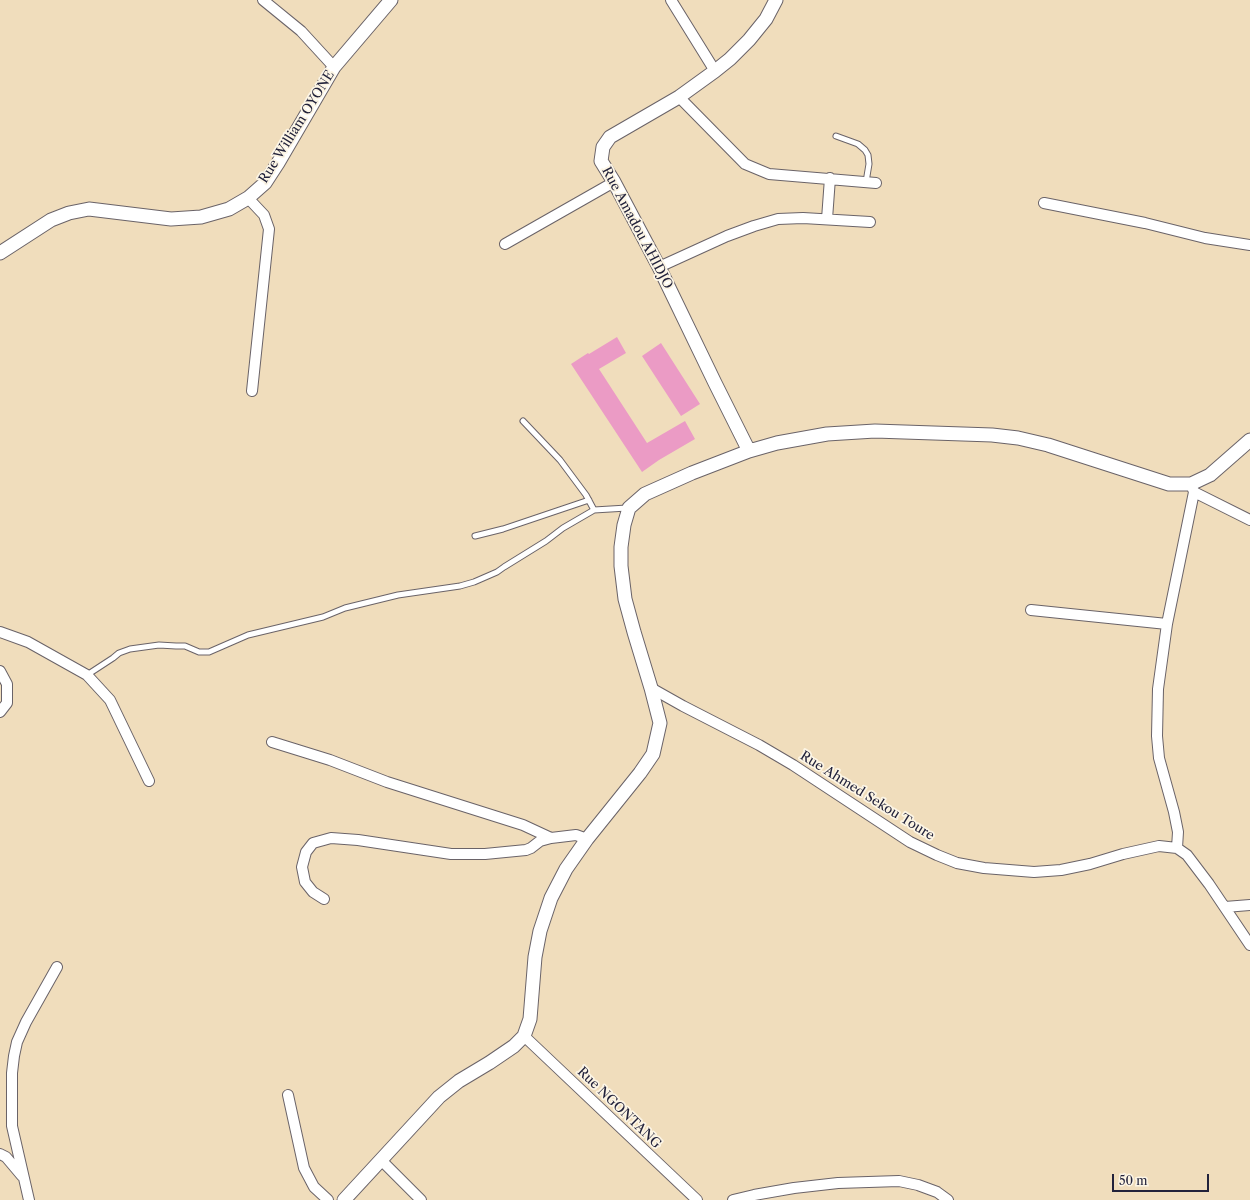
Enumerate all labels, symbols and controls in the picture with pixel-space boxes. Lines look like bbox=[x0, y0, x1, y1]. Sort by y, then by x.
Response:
street label: Rue William OYONE bbox=[256, 68, 338, 186]
street label: Rue Amadou AHIDJO bbox=[598, 164, 676, 292]
street label: Rue Ahmed Sekou Toure bbox=[797, 748, 937, 844]
street label: Rue NGONTANG bbox=[574, 1064, 664, 1152]
scale bar bbox=[1114, 1166, 1211, 1192]
text: 50 m bbox=[1119, 1173, 1148, 1188]

